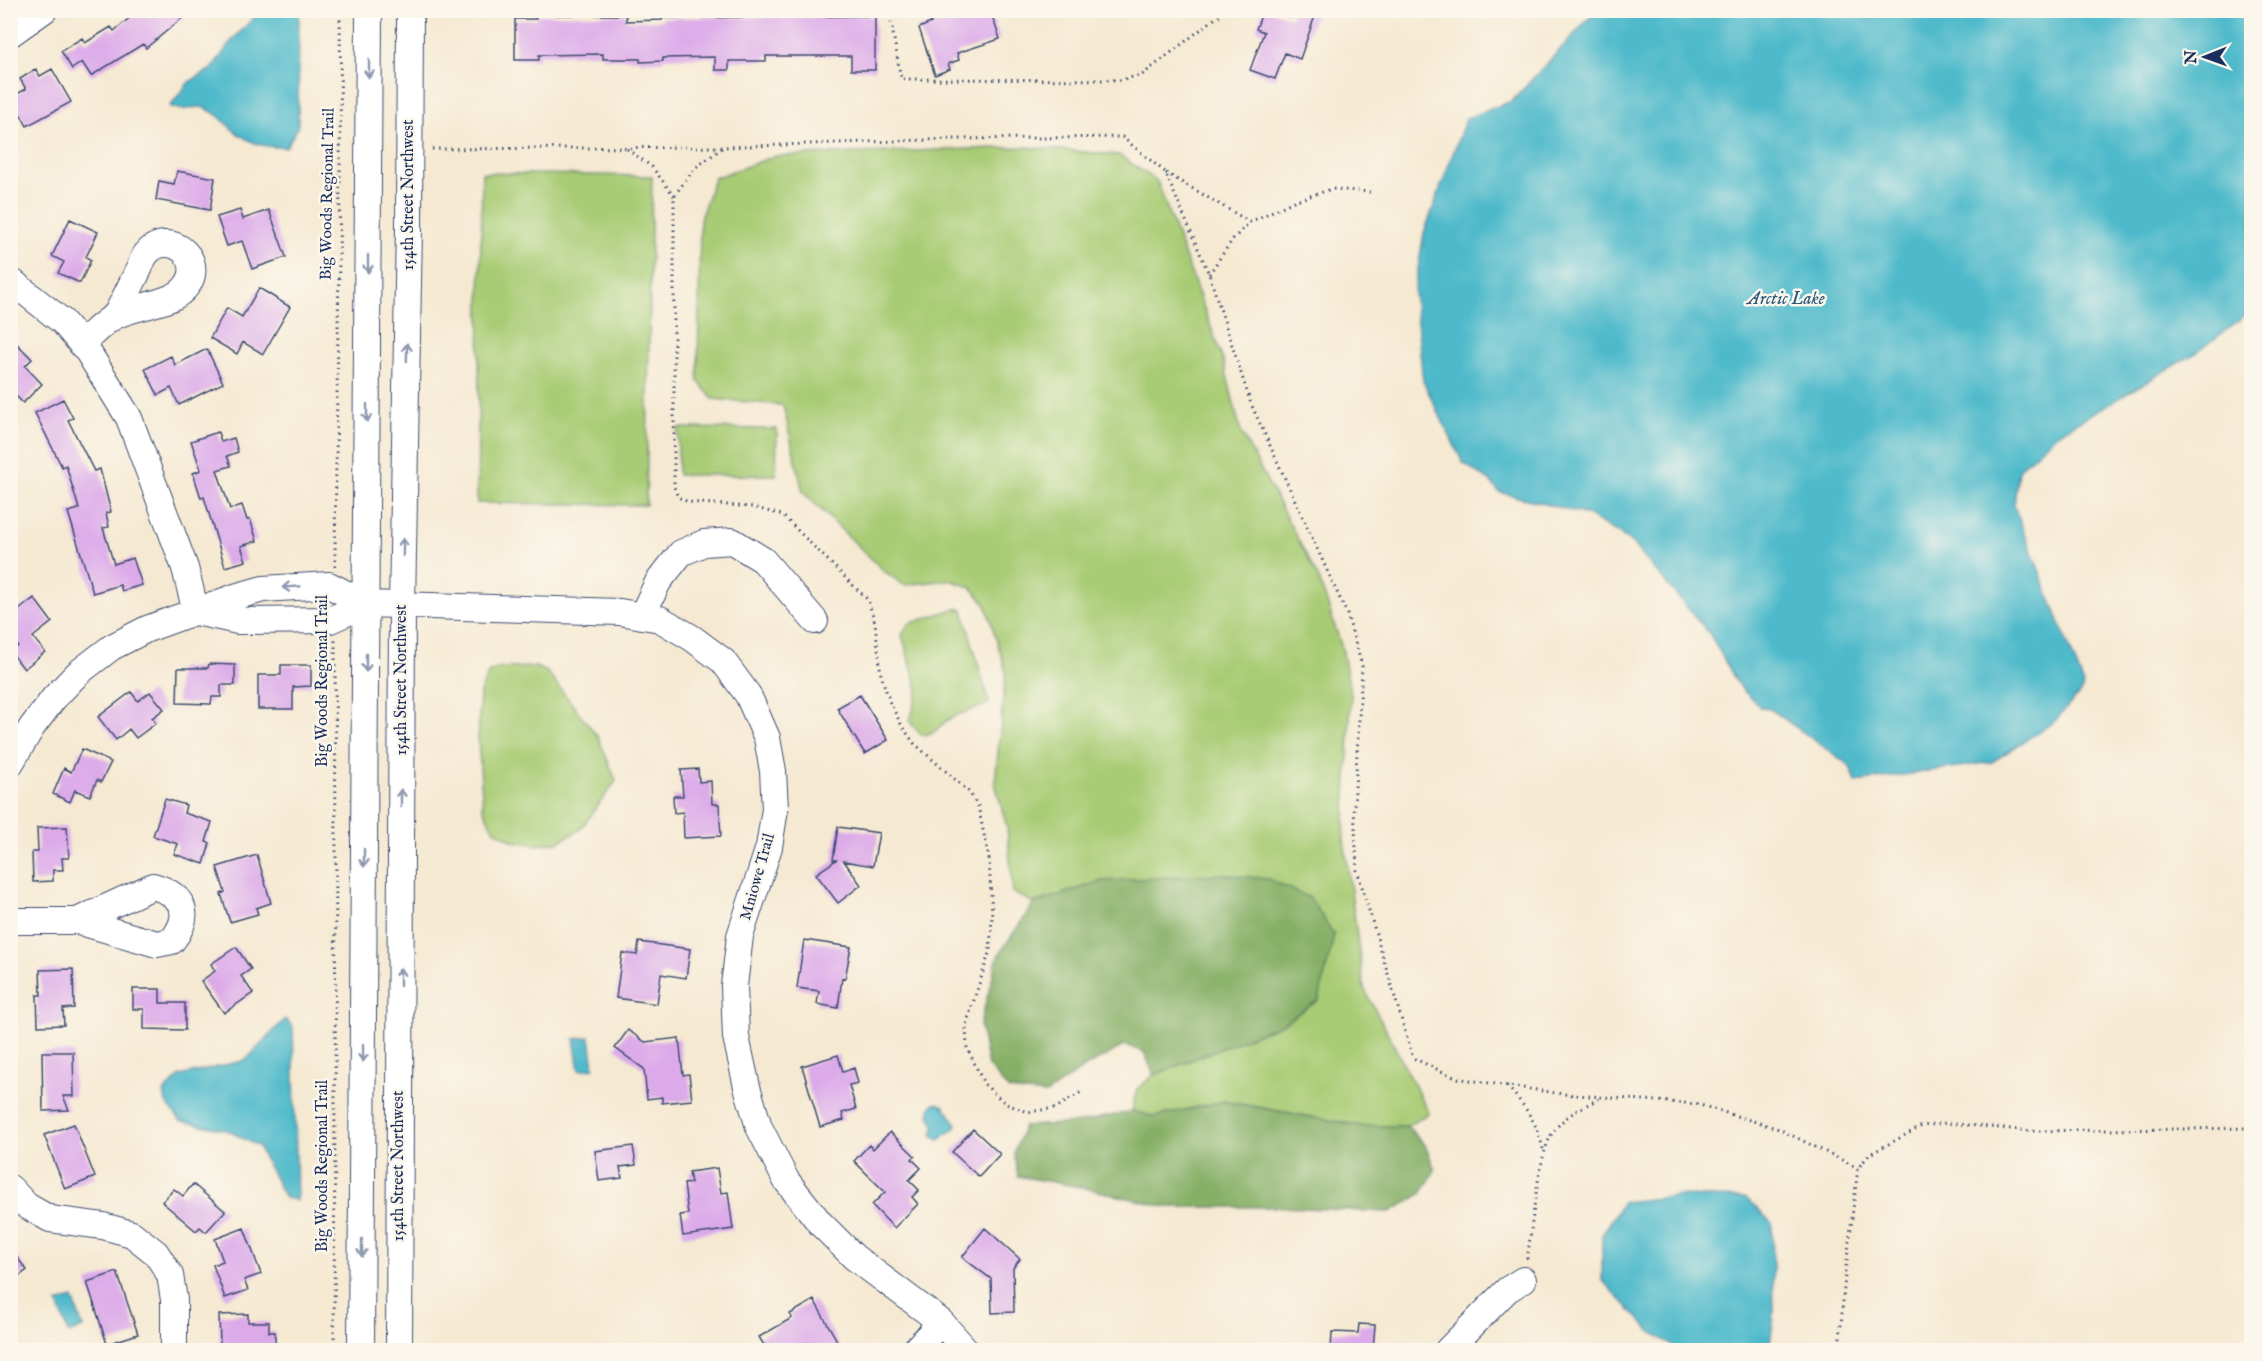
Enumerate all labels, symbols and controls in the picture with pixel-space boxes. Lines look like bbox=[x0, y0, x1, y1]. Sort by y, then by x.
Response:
north arrow bbox=[2175, 27, 2235, 87]
text: N bbox=[2182, 50, 2202, 65]
one-way arrow bbox=[363, 58, 375, 78]
street label: Big Woods Regional Trail bbox=[316, 107, 340, 280]
street label: 154th Street Northwest bbox=[399, 119, 419, 270]
one-way arrow bbox=[362, 253, 374, 273]
water label: Arctic Lake bbox=[1745, 288, 1825, 311]
one-way arrow bbox=[401, 343, 413, 363]
one-way arrow bbox=[361, 402, 373, 422]
one-way arrow bbox=[397, 538, 409, 558]
one-way arrow bbox=[282, 582, 302, 593]
street label: Big Woods Regional Trail bbox=[313, 594, 333, 767]
street label: 154th Street Northwest bbox=[392, 604, 412, 755]
one-way arrow bbox=[360, 652, 372, 672]
one-way arrow bbox=[395, 788, 407, 808]
street label: Mniowe Trail bbox=[736, 831, 780, 923]
one-way arrow bbox=[358, 847, 370, 867]
one-way arrow bbox=[394, 968, 406, 988]
one-way arrow bbox=[357, 1042, 369, 1062]
street label: Big Woods Regional Trail bbox=[313, 1079, 333, 1252]
street label: 154th Street Northwest bbox=[389, 1090, 409, 1241]
one-way arrow bbox=[356, 1237, 368, 1257]

